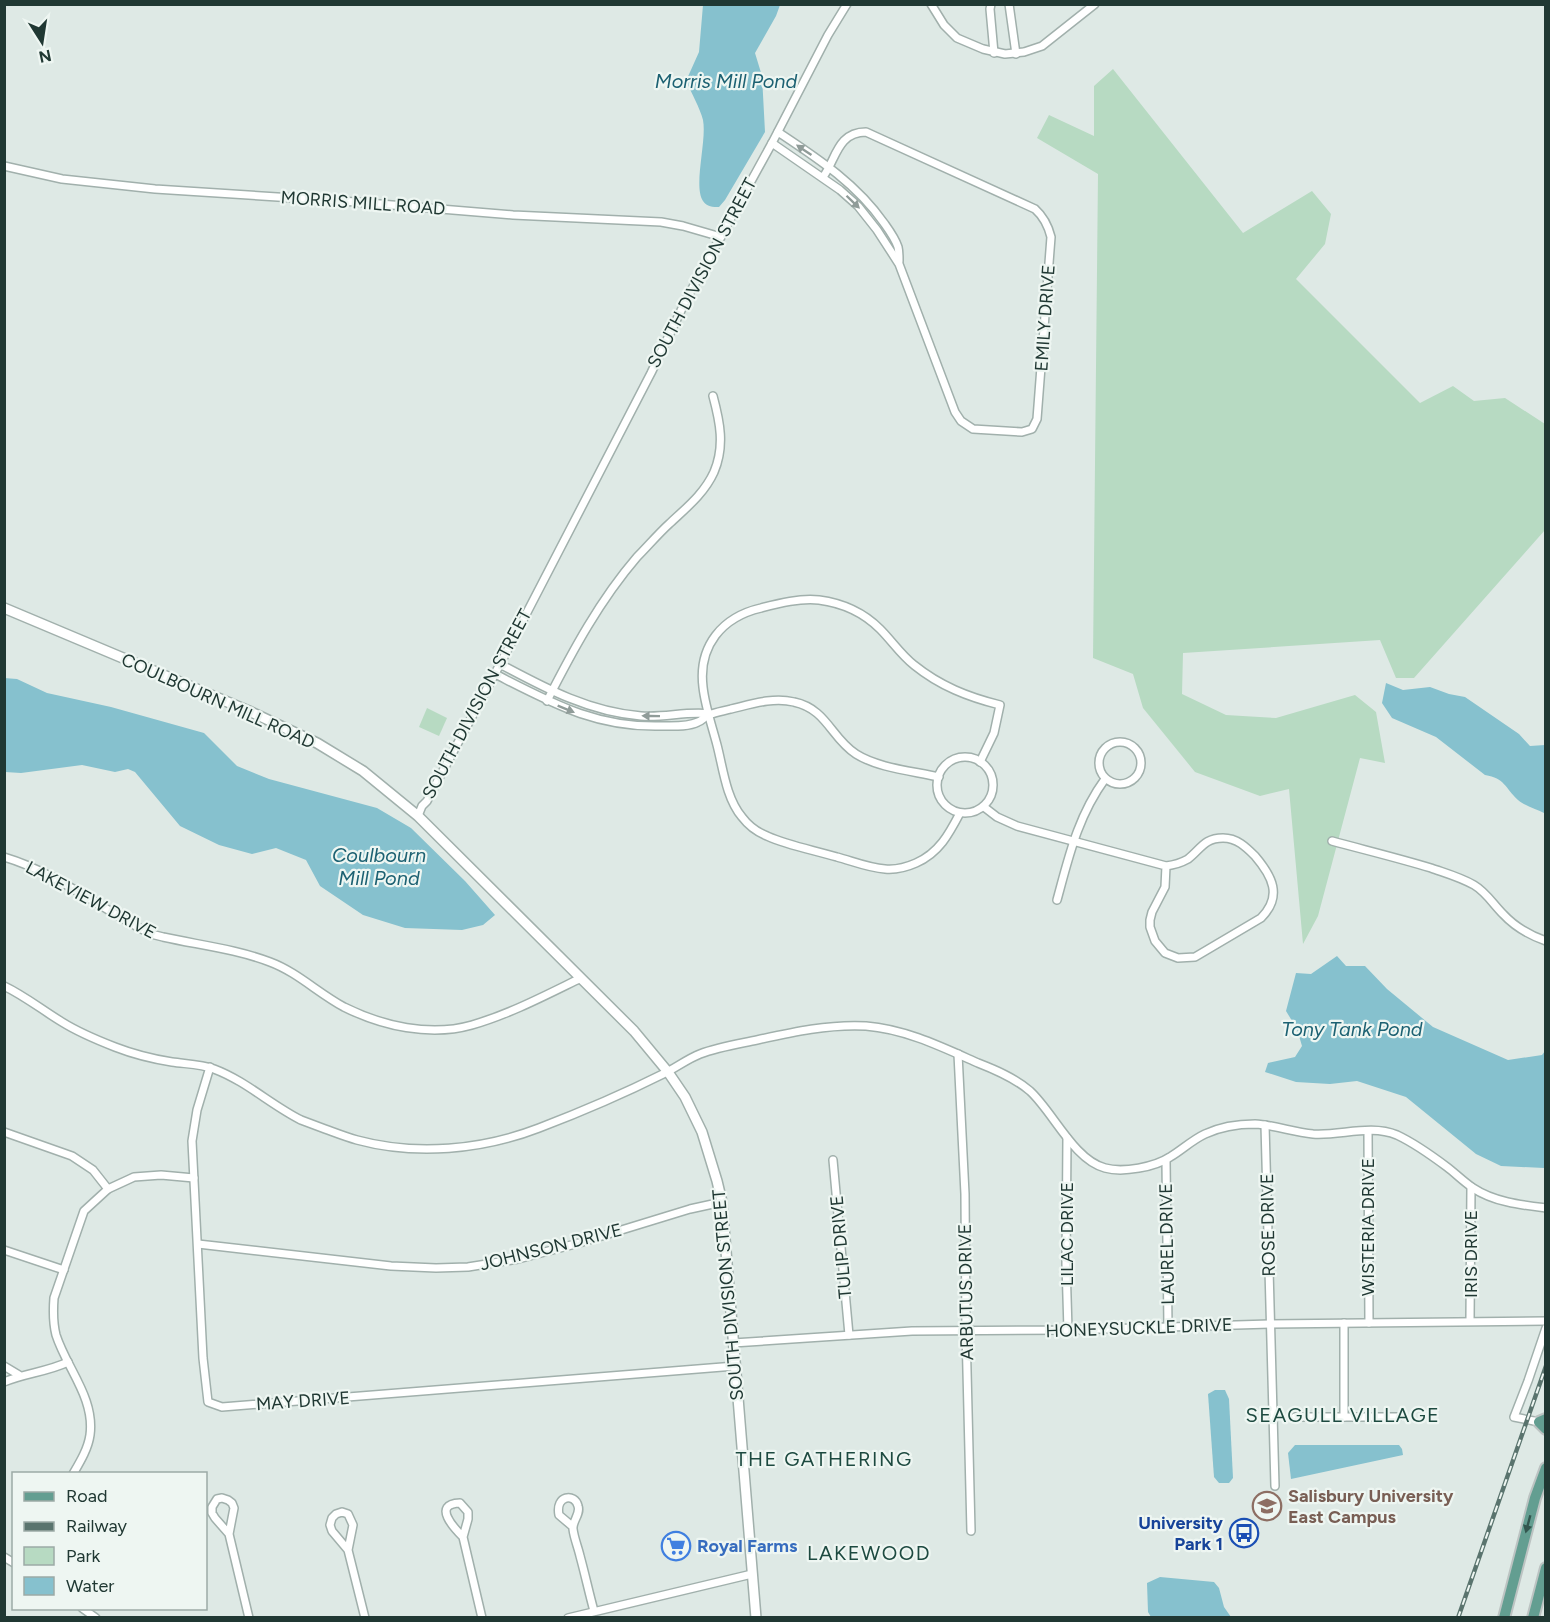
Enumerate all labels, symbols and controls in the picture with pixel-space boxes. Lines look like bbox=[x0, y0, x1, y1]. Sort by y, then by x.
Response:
north arrow bbox=[12, 12, 72, 72]
text: N bbox=[37, 46, 53, 67]
water label: Morris Mill Pond bbox=[655, 69, 797, 93]
one-way arrow bbox=[796, 144, 812, 155]
street label: SOUTH DIVISION STREET bbox=[643, 174, 761, 372]
street label: MORRIS MILL ROAD bbox=[280, 186, 446, 220]
one-way arrow bbox=[845, 195, 860, 209]
street label: EMILY DRIVE bbox=[1030, 264, 1060, 372]
street label: SOUTH DIVISION STREET bbox=[418, 605, 536, 803]
street label: COULBOURN MILL ROAD bbox=[118, 648, 318, 754]
one-way arrow bbox=[557, 705, 575, 714]
one-way arrow bbox=[642, 711, 661, 721]
water label: Coulbourn Mill Pond bbox=[332, 843, 426, 890]
street label: LAKEVIEW DRIVE bbox=[22, 856, 160, 944]
water label: Tony Tank Pond bbox=[1281, 1017, 1423, 1041]
street label: WISTERIA DRIVE bbox=[1357, 1158, 1379, 1296]
street label: ROSE DRIVE bbox=[1256, 1173, 1280, 1277]
street label: LILAC DRIVE bbox=[1056, 1182, 1078, 1286]
street label: LAUREL DRIVE bbox=[1155, 1183, 1179, 1305]
street label: SOUTH DIVISION STREET bbox=[708, 1188, 748, 1401]
street label: TULIP DRIVE bbox=[826, 1195, 856, 1299]
street label: IRIS DRIVE bbox=[1460, 1210, 1482, 1298]
street label: JOHNSON DRIVE bbox=[478, 1219, 624, 1275]
street label: ARBUTUS DRIVE bbox=[954, 1223, 978, 1361]
street label: HONEYSUCKLE DRIVE bbox=[1045, 1314, 1233, 1342]
street label: MAY DRIVE bbox=[255, 1387, 351, 1415]
district label: SEAGULL VILLAGE bbox=[1246, 1403, 1440, 1427]
district label: THE GATHERING bbox=[735, 1447, 913, 1471]
legend bbox=[12, 1472, 207, 1610]
text: Road bbox=[66, 1485, 107, 1507]
place label: Salisbury University East Campus bbox=[1288, 1485, 1454, 1528]
school or university icon: Salisbury University East Campus bbox=[1251, 1490, 1283, 1522]
place label: University Park 1 bbox=[1138, 1512, 1224, 1555]
text: Railway bbox=[66, 1515, 128, 1537]
one-way arrow bbox=[1523, 1515, 1533, 1533]
bus stop icon: University Park 1 bbox=[1228, 1517, 1260, 1549]
supermarket icon: Royal Farms bbox=[660, 1530, 692, 1562]
place label: Royal Farms bbox=[697, 1535, 798, 1557]
district label: LAKEWOOD bbox=[807, 1541, 931, 1565]
text: Park bbox=[66, 1545, 101, 1567]
text: Water bbox=[66, 1575, 114, 1597]

